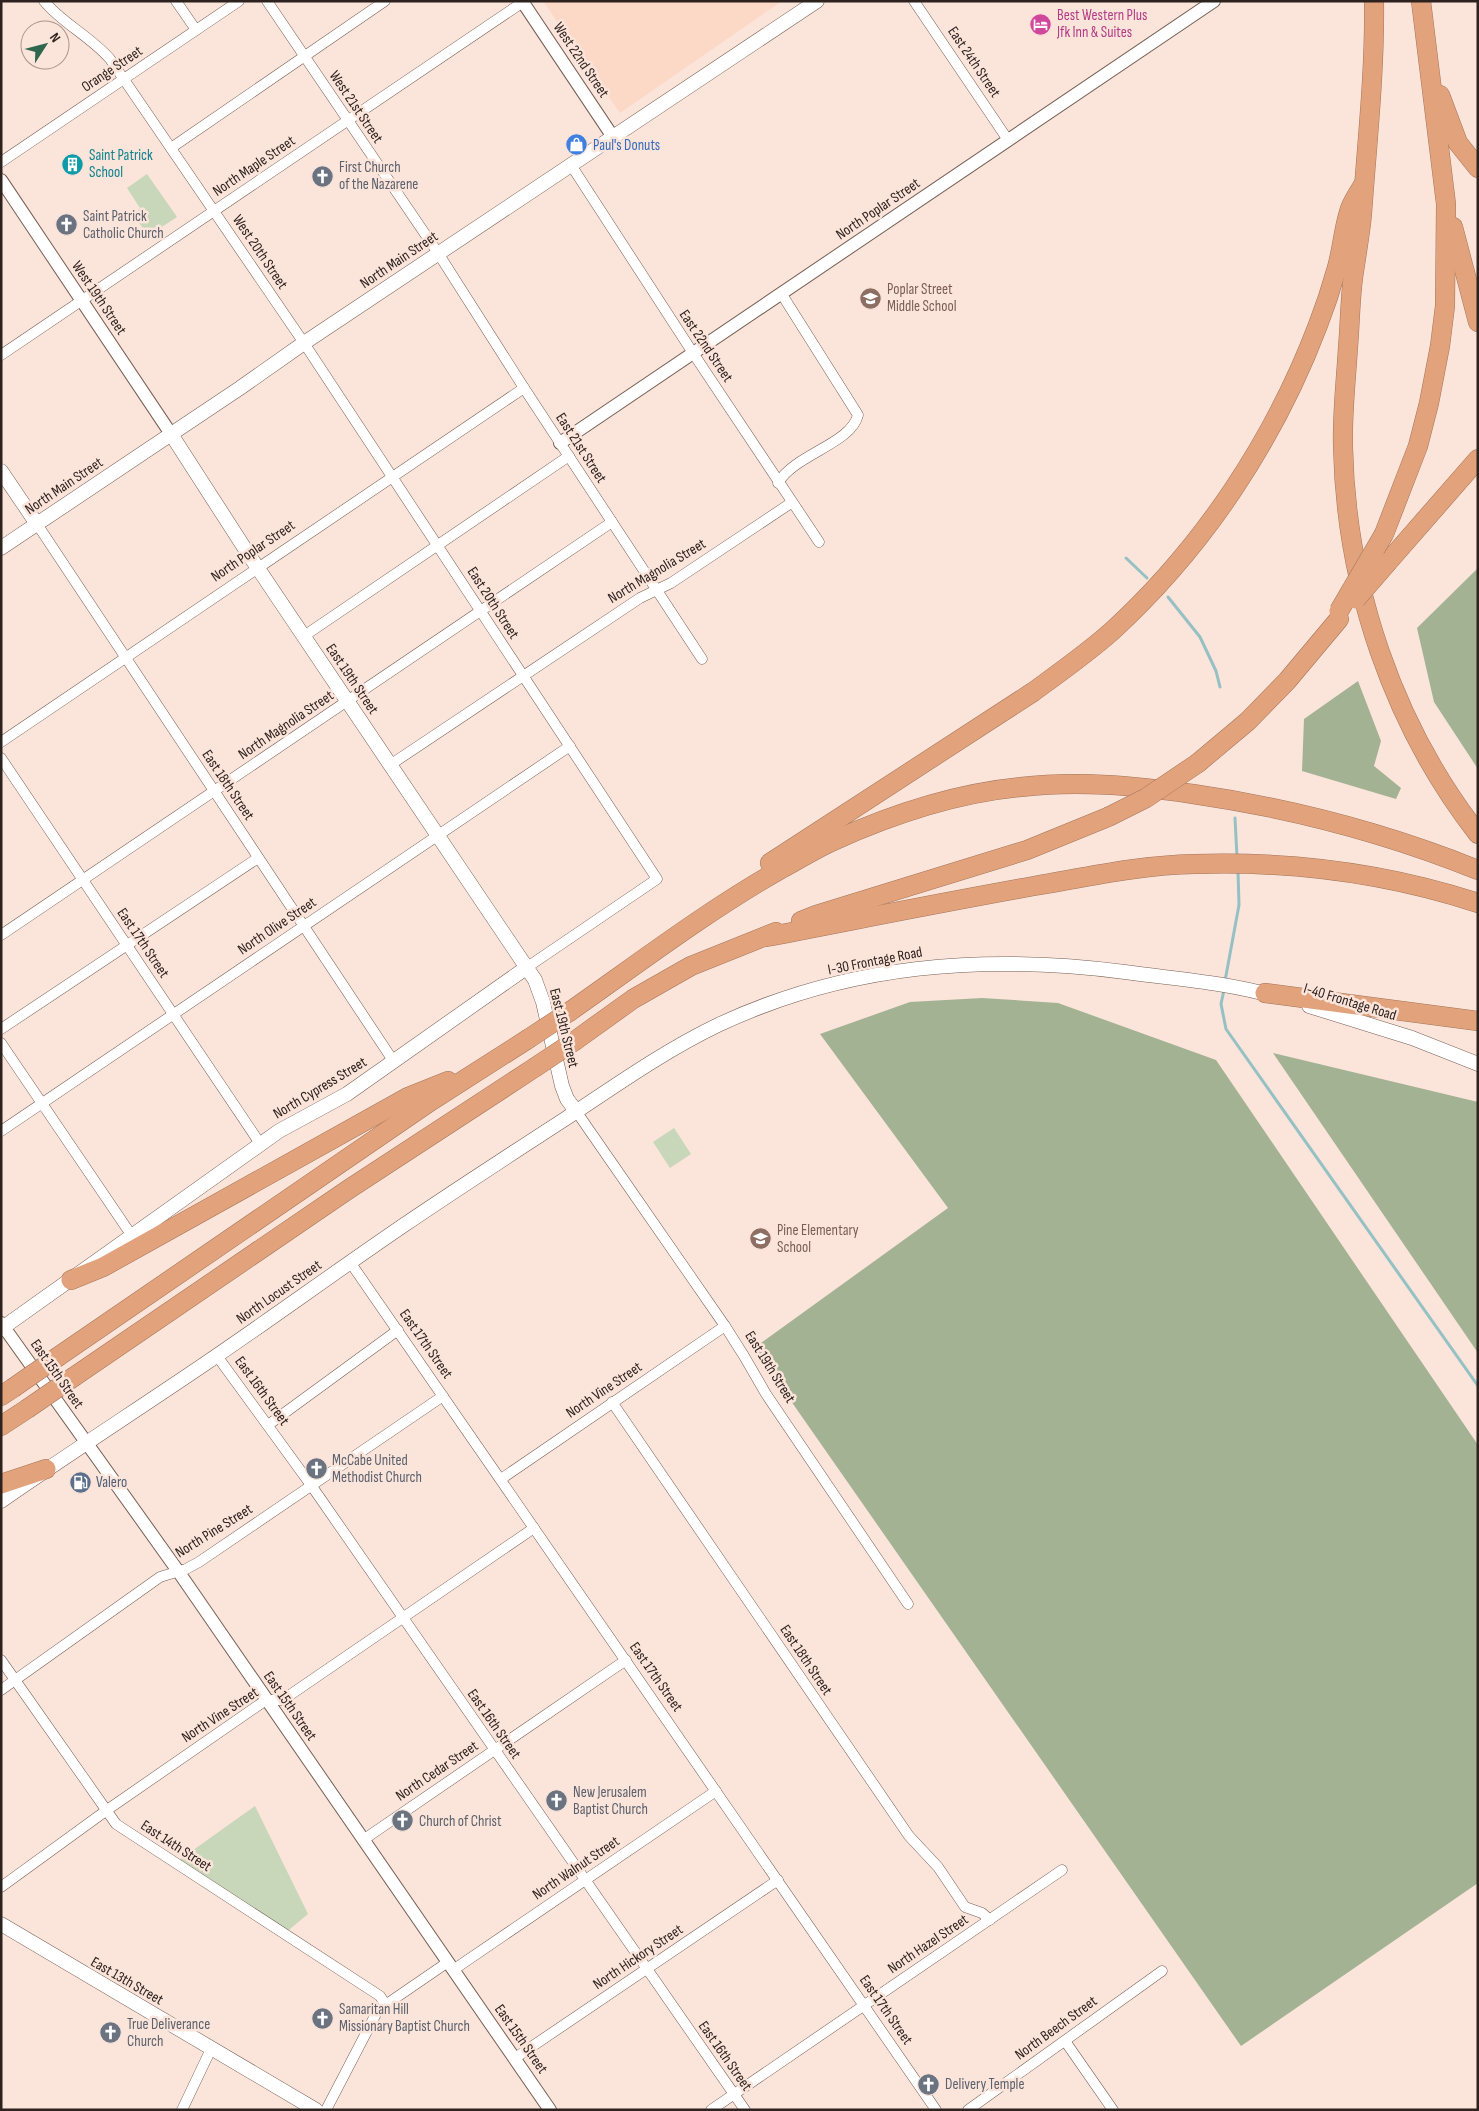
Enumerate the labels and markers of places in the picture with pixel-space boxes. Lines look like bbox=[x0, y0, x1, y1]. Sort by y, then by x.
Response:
place label: Best Western Plus Jfk Inn & Suites bbox=[1056, 6, 1147, 42]
hotel icon: Best Western Plus Jfk Inn & Suites bbox=[1029, 12, 1053, 36]
shop icon: Paul's Donuts bbox=[565, 133, 589, 157]
place label: Paul's Donuts bbox=[593, 136, 660, 155]
place label: Saint Patrick School bbox=[89, 146, 153, 182]
building icon: Saint Patrick School bbox=[61, 152, 85, 176]
place label: First Church of the Nazarene bbox=[339, 158, 418, 194]
church icon: First Church of the Nazarene bbox=[311, 164, 335, 188]
place label: Saint Patrick Catholic Church bbox=[83, 207, 164, 243]
church icon: Saint Patrick Catholic Church bbox=[55, 213, 79, 237]
place label: Poplar Street Middle School bbox=[887, 280, 957, 316]
school or university icon: Poplar Street Middle School bbox=[859, 286, 883, 310]
place label: Pine Elementary School bbox=[777, 1221, 859, 1257]
school or university icon: Pine Elementary School bbox=[749, 1227, 773, 1251]
place label: McCabe United Methodist Church bbox=[332, 1451, 422, 1487]
church icon: McCabe United Methodist Church bbox=[304, 1457, 328, 1481]
fuel station icon: Valero bbox=[68, 1470, 92, 1494]
place label: Valero bbox=[96, 1473, 127, 1492]
place label: New Jerusalem Baptist Church bbox=[573, 1783, 648, 1819]
church icon: New Jerusalem Baptist Church bbox=[545, 1789, 569, 1813]
church icon: Church of Christ bbox=[391, 1809, 415, 1833]
place label: Church of Christ bbox=[419, 1812, 502, 1831]
place label: Samaritan Hill Missionary Baptist Church bbox=[339, 2000, 470, 2036]
church icon: Samaritan Hill Missionary Baptist Church bbox=[311, 2006, 335, 2030]
place label: True Deliverance Church bbox=[127, 2015, 210, 2051]
church icon: True Deliverance Church bbox=[99, 2021, 123, 2045]
church icon: Delivery Temple bbox=[917, 2072, 941, 2096]
place label: Delivery Temple bbox=[945, 2075, 1024, 2094]

